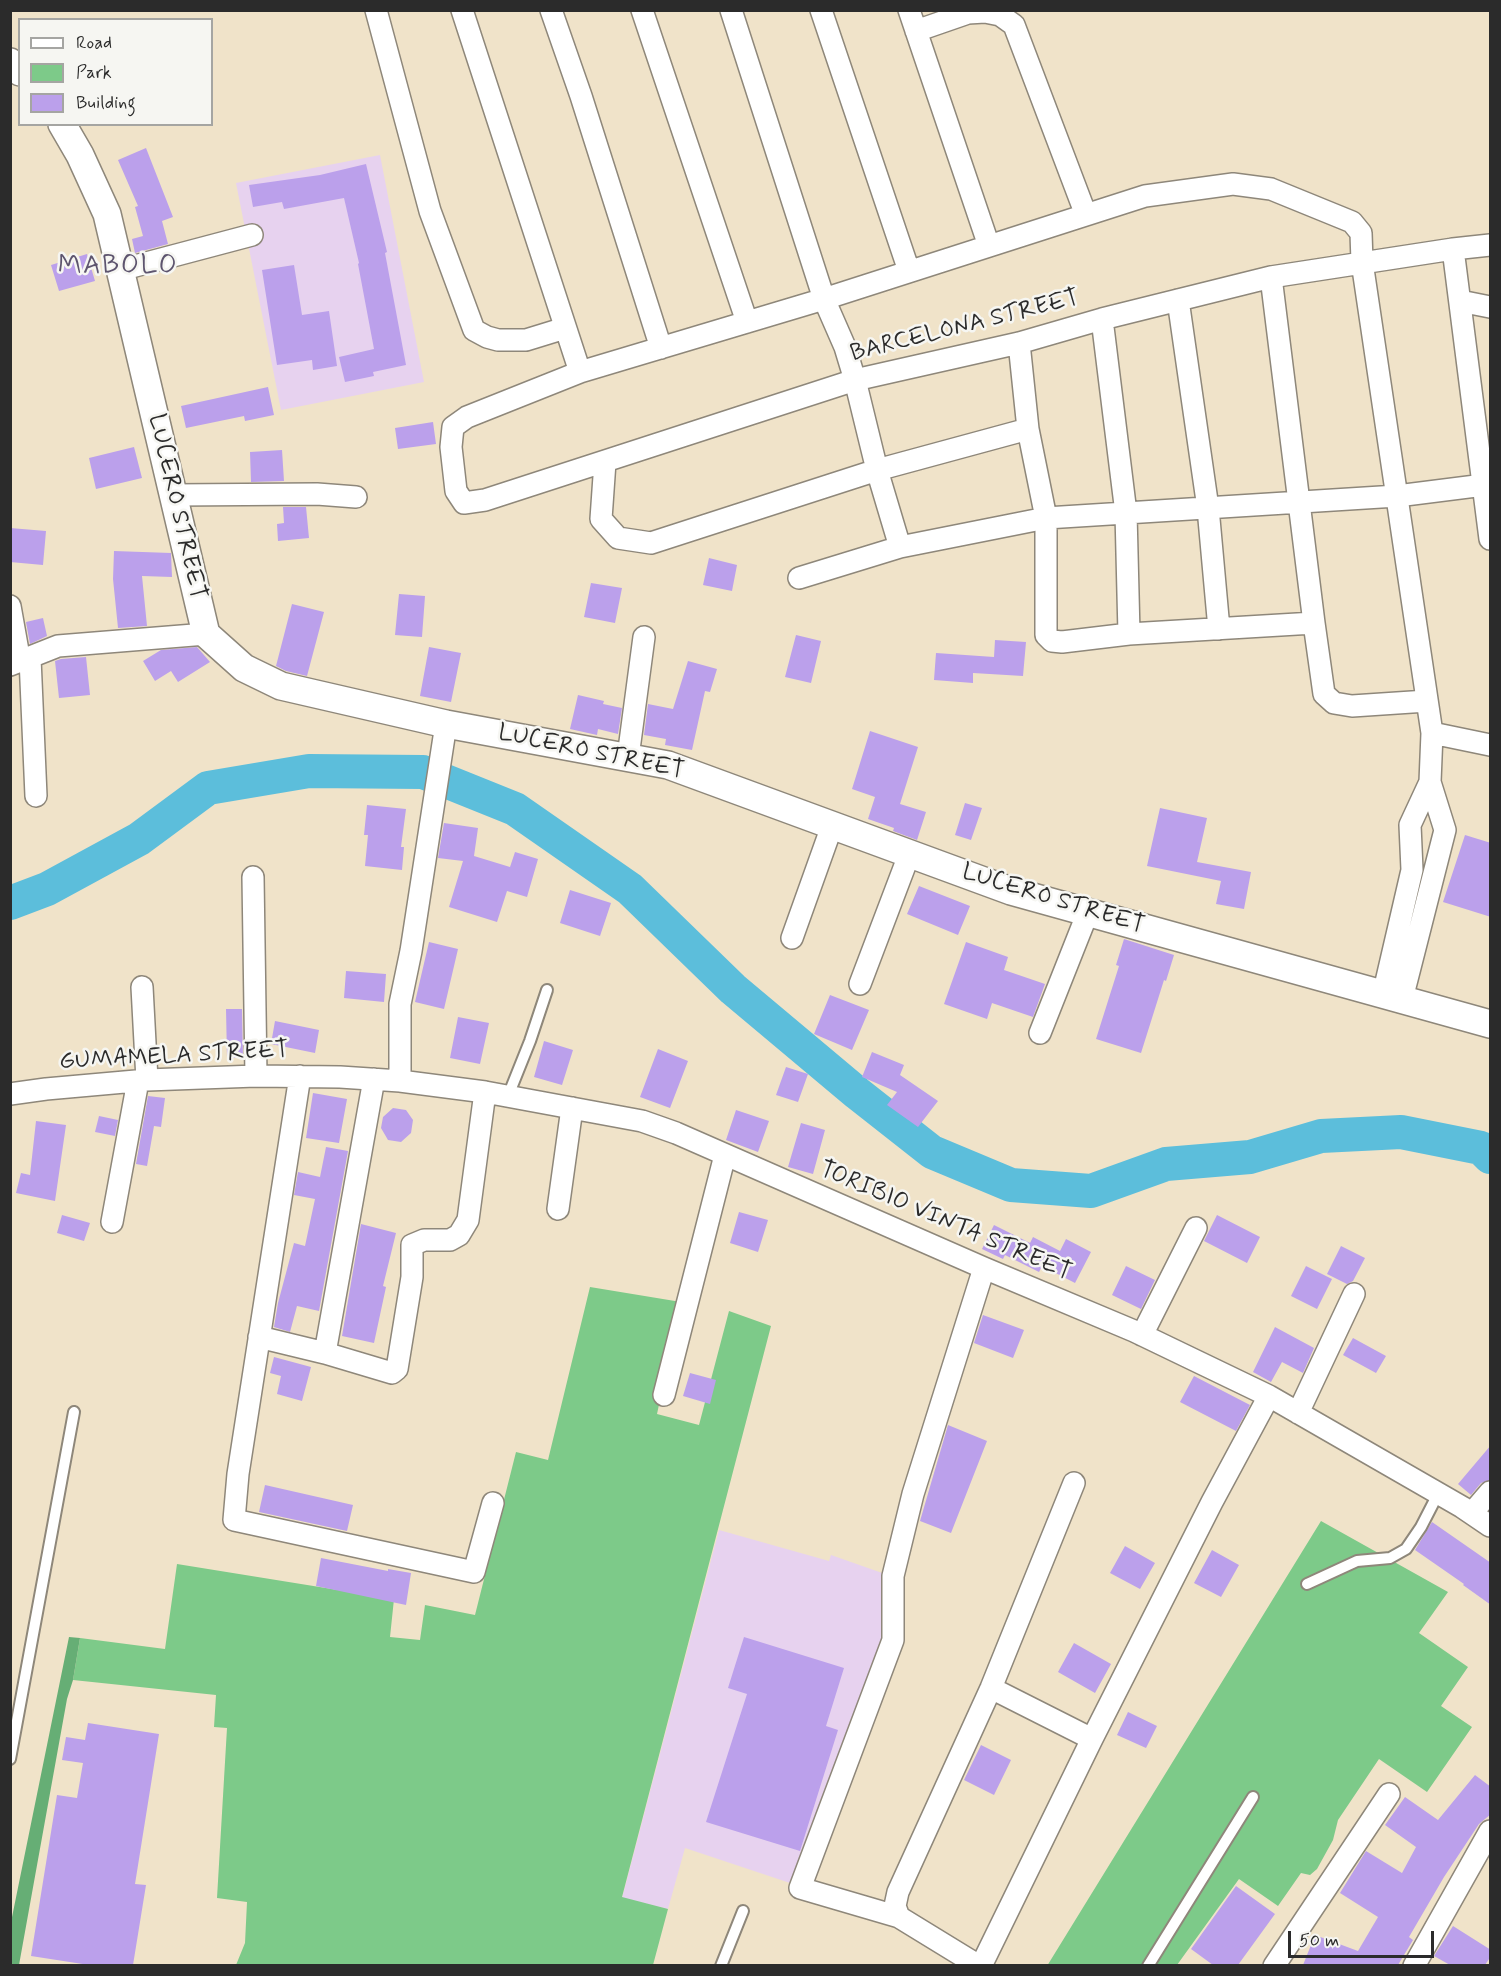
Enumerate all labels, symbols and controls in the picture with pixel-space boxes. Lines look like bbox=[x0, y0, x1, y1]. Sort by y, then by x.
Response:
legend bbox=[18, 18, 213, 126]
text: Road bbox=[76, 31, 112, 55]
text: Park bbox=[76, 61, 112, 85]
text: Building bbox=[76, 91, 136, 115]
district label: MABOLO bbox=[59, 251, 177, 283]
street label: BARCELONA STREET bbox=[848, 285, 1082, 369]
street label: LUCERO STREET bbox=[141, 411, 211, 603]
street label: LUCERO STREET bbox=[495, 719, 687, 787]
street label: LUCERO STREET bbox=[958, 859, 1148, 941]
street label: GUMAMELA STREET bbox=[59, 1037, 289, 1077]
street label: TORIBIO VINTA STREET bbox=[815, 1156, 1075, 1288]
scale bar bbox=[1291, 1919, 1436, 1957]
text: 50 m bbox=[1299, 1929, 1339, 1953]

